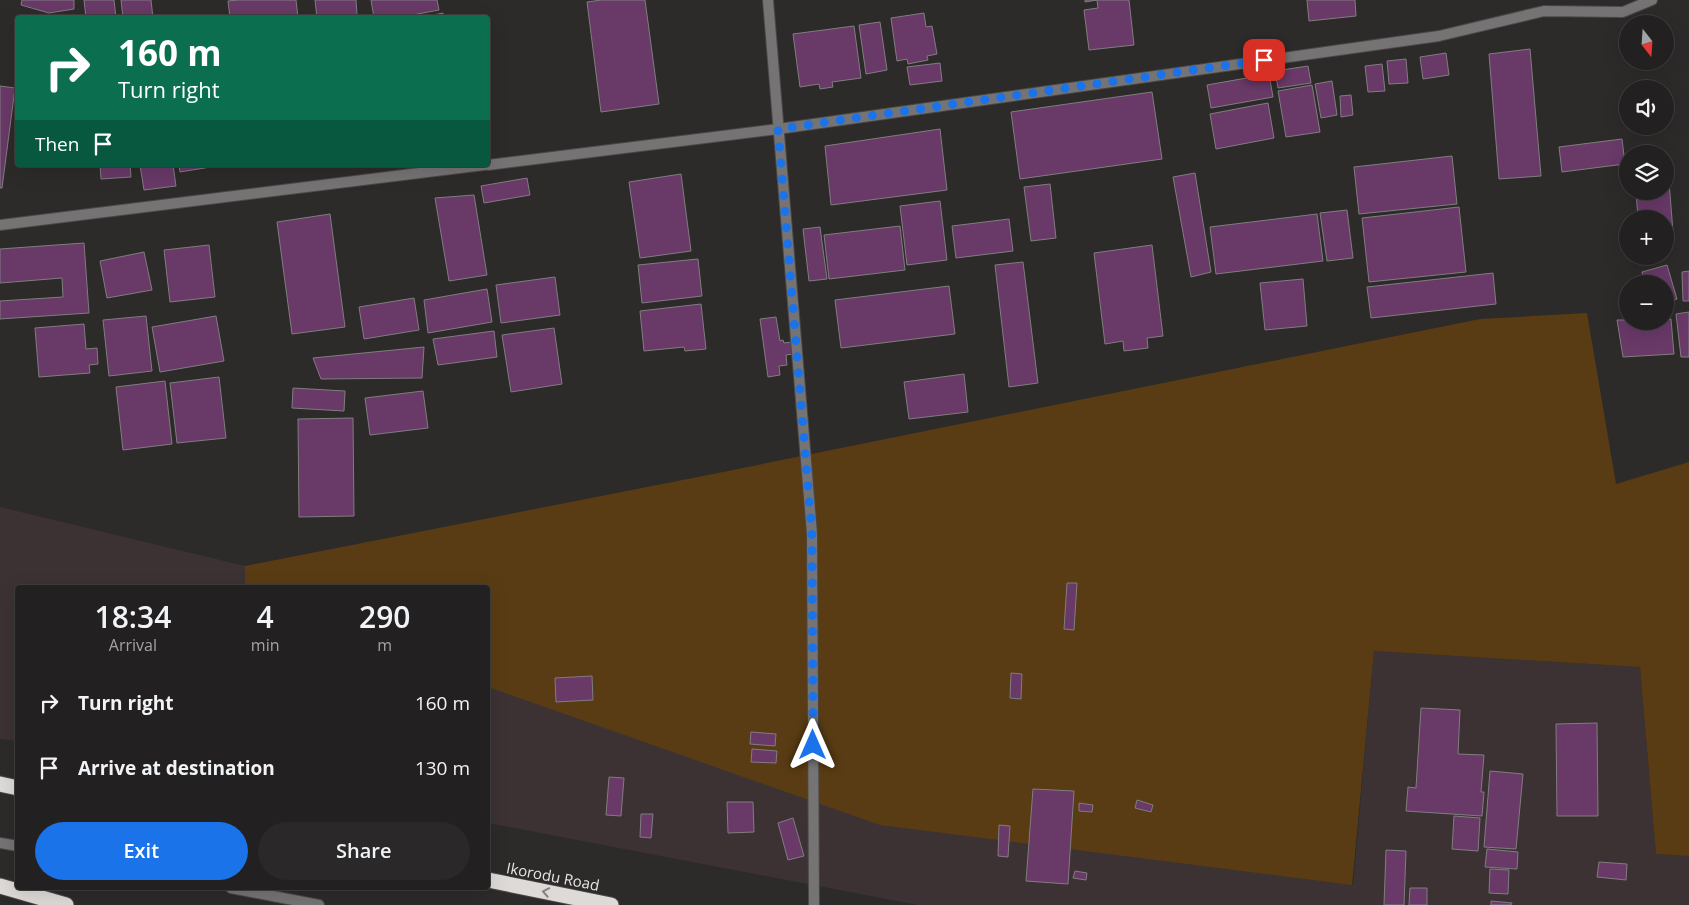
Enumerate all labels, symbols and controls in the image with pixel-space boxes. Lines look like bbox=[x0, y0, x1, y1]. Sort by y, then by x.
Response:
north arrow bbox=[1619, 15, 1674, 70]
map controls bbox=[1619, 15, 1674, 330]
text: 160 m bbox=[118, 29, 222, 76]
icon: right bbox=[35, 35, 100, 100]
pin bbox=[1243, 39, 1285, 81]
icon: arrive bbox=[1250, 46, 1278, 74]
text: Turn right bbox=[118, 74, 220, 104]
button: sound bbox=[1619, 80, 1674, 135]
icon: arrive bbox=[89, 130, 117, 158]
text: Then bbox=[35, 131, 79, 157]
button: layers bbox=[1619, 145, 1674, 200]
button: + bbox=[1619, 210, 1674, 265]
button: − bbox=[1619, 275, 1674, 330]
text: 18:34 bbox=[95, 596, 171, 637]
text: 4 bbox=[257, 596, 274, 637]
text: 290 bbox=[359, 596, 410, 637]
text: Arrival bbox=[109, 634, 157, 656]
text: min bbox=[251, 634, 280, 656]
text: m bbox=[377, 634, 392, 656]
icon: right bbox=[35, 689, 63, 717]
text: Turn right bbox=[78, 690, 173, 716]
text: 160 m bbox=[415, 690, 470, 716]
position arrow bbox=[786, 718, 838, 770]
icon: arrive bbox=[35, 754, 63, 782]
text: Arrive at destination bbox=[78, 755, 275, 781]
text: 130 m bbox=[415, 755, 470, 781]
button: Exit bbox=[35, 822, 248, 880]
button: Share bbox=[258, 822, 470, 880]
street label: Ikorodu Road bbox=[505, 857, 601, 895]
one-way arrow bbox=[542, 887, 550, 898]

